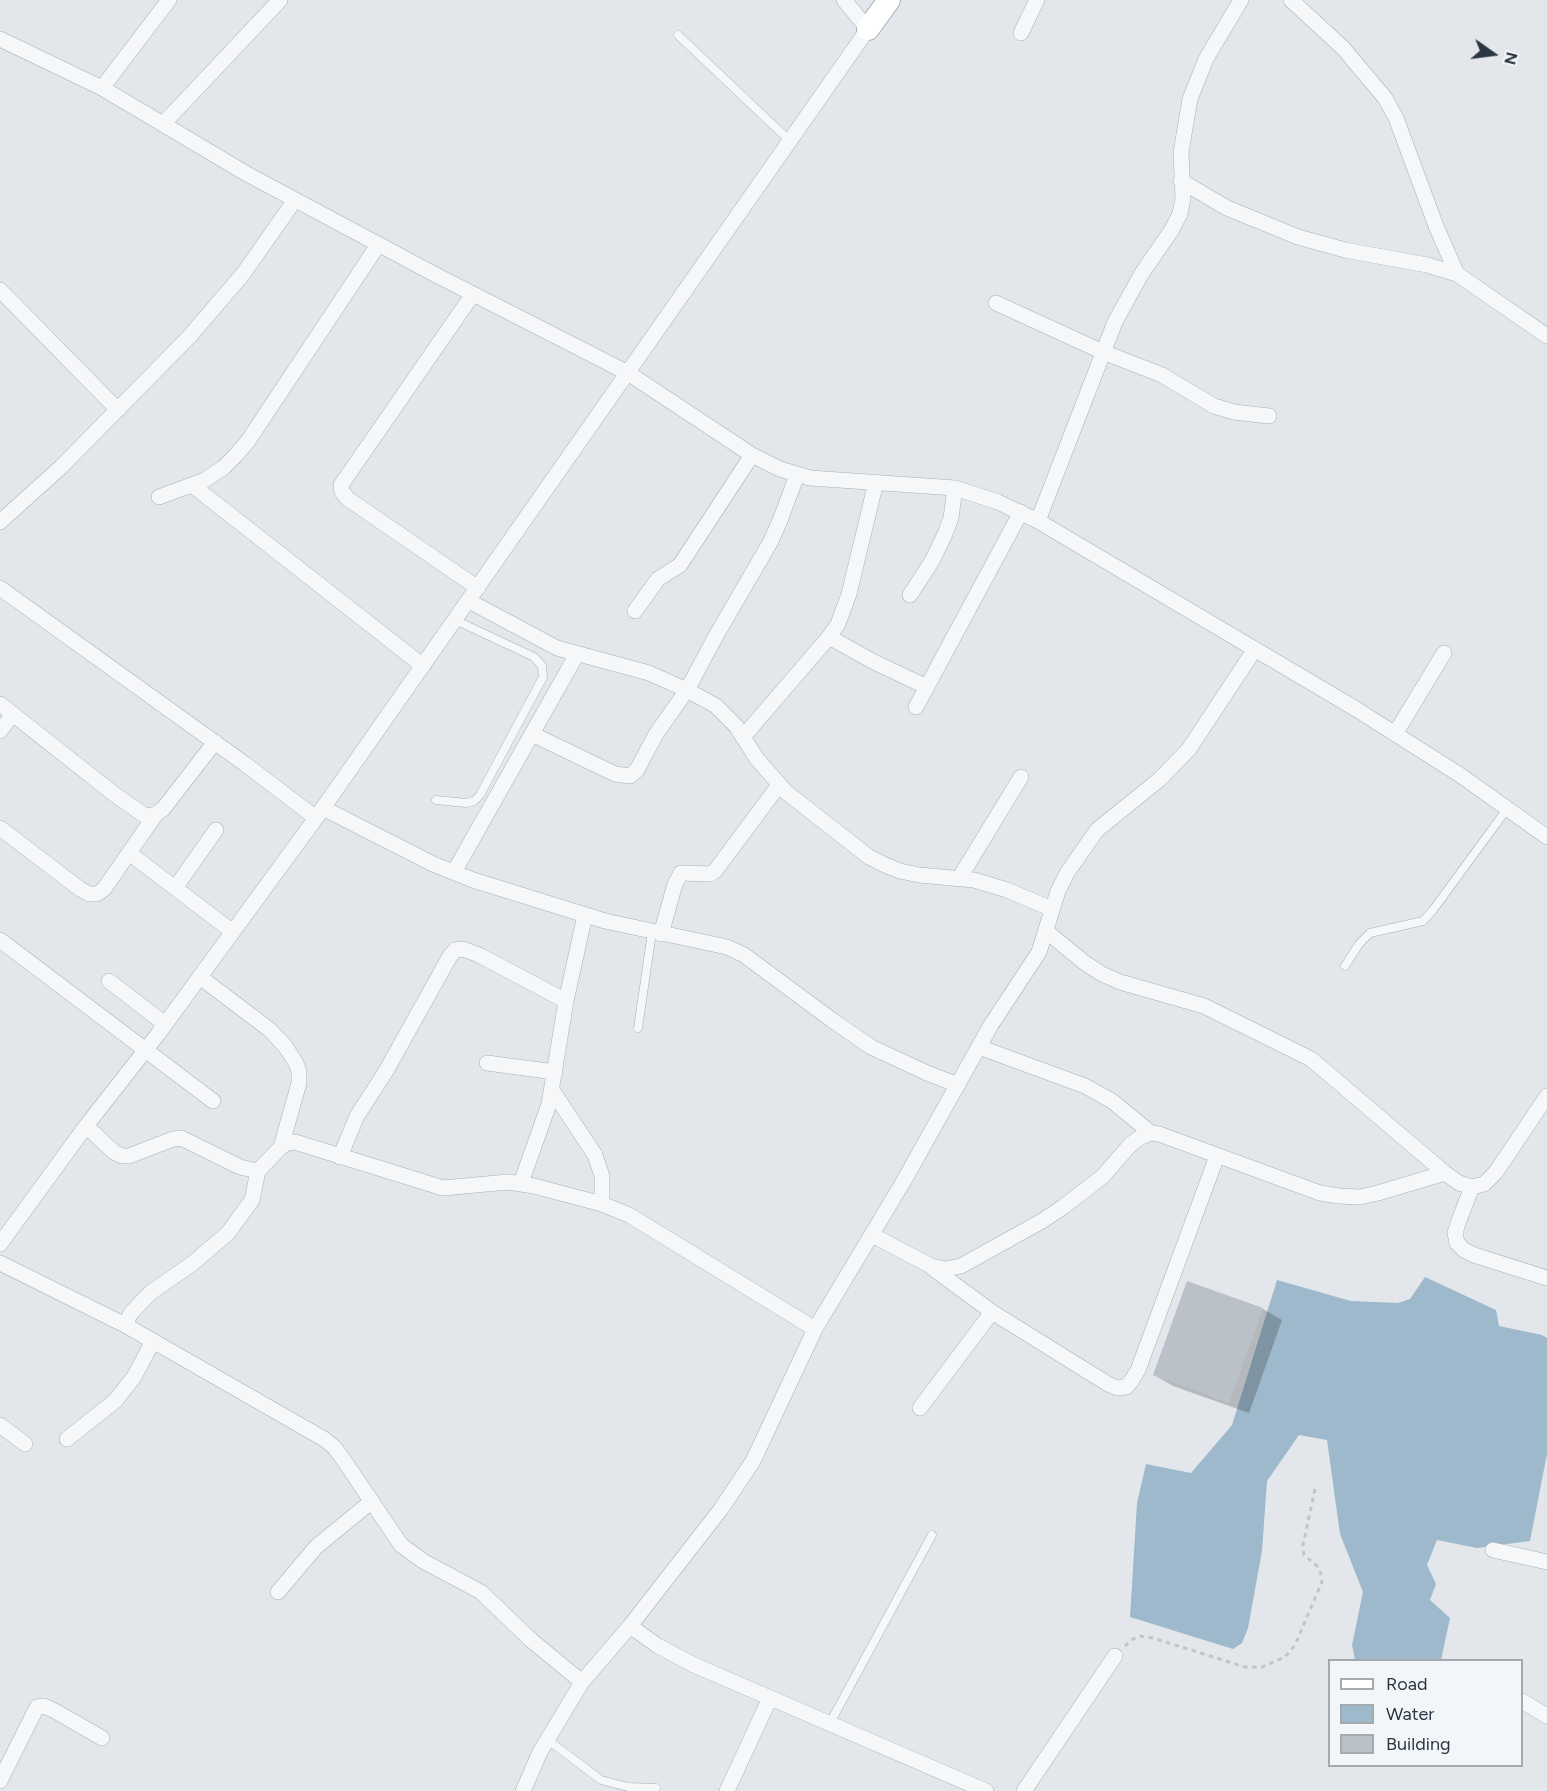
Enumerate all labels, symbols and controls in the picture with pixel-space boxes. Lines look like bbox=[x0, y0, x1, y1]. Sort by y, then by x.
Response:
north arrow bbox=[1463, 24, 1523, 84]
text: N bbox=[1500, 50, 1522, 67]
legend bbox=[1328, 1659, 1523, 1767]
text: Road bbox=[1386, 1673, 1427, 1695]
text: Water bbox=[1386, 1703, 1434, 1725]
text: Building bbox=[1386, 1733, 1451, 1755]

